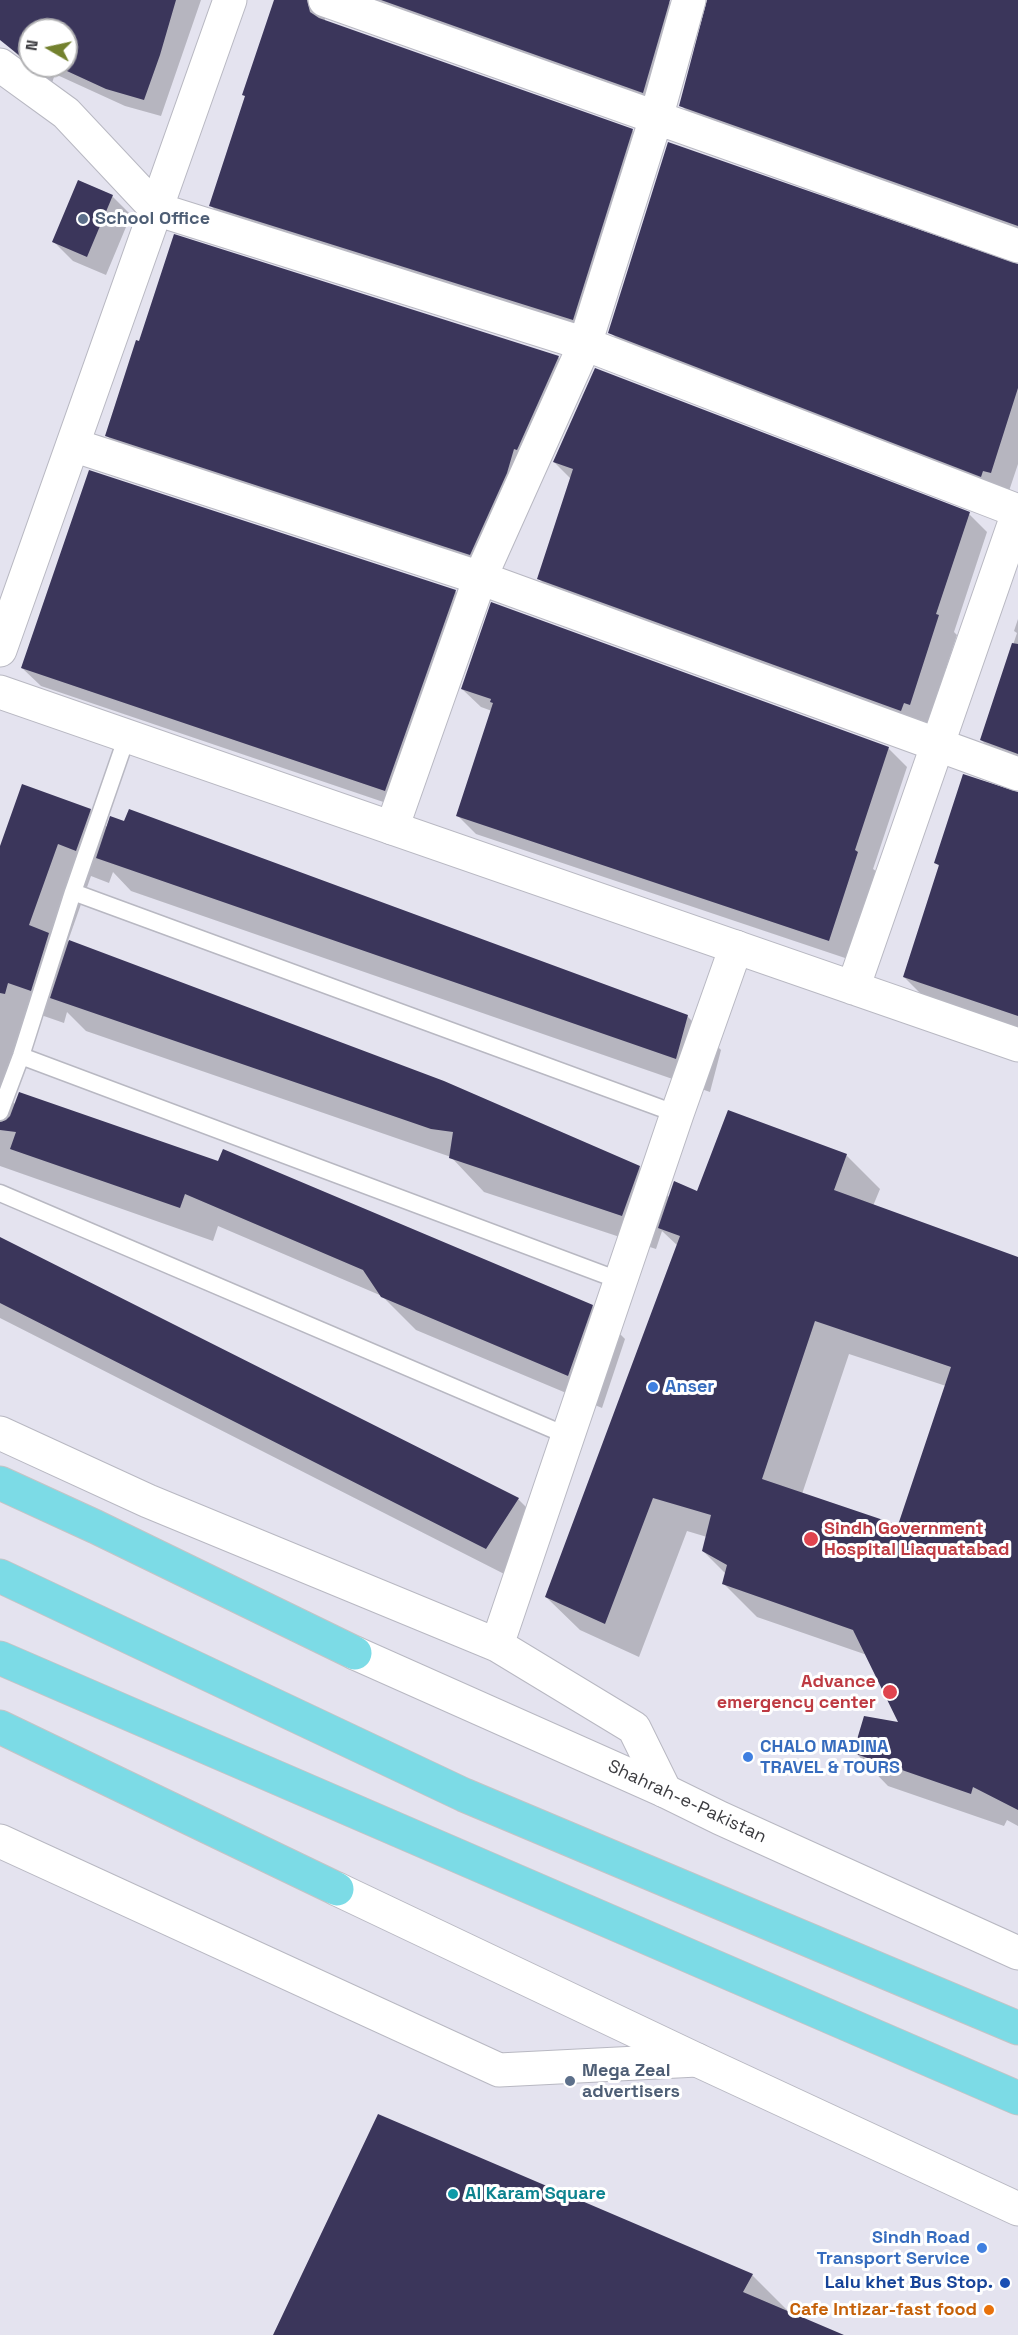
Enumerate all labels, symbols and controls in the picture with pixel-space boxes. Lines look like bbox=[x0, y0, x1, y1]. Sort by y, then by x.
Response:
north arrow bbox=[18, 18, 78, 78]
text: N bbox=[20, 38, 43, 52]
place label: School Office bbox=[95, 208, 210, 230]
marker: School Office bbox=[76, 212, 90, 226]
place label: Anser bbox=[665, 1376, 714, 1398]
marker: Anser bbox=[646, 1380, 660, 1394]
place label: Sindh Government Hospital Liaquatabad bbox=[824, 1518, 1009, 1561]
marker: Sindh Government Hospital Liaquatabad bbox=[802, 1530, 820, 1548]
place label: Advance emergency center bbox=[717, 1671, 876, 1714]
marker: Advance emergency center bbox=[881, 1683, 899, 1701]
place label: CHALO MADINA TRAVEL & TOURS bbox=[760, 1736, 900, 1778]
marker: CHALO MADINA TRAVEL & TOURS bbox=[741, 1750, 755, 1764]
street label: Shahrah-e-Pakistan bbox=[604, 1756, 770, 1848]
place label: Mega Zeal advertisers bbox=[582, 2060, 680, 2102]
marker: Mega Zeal advertisers bbox=[563, 2074, 577, 2088]
place label: Al Karam Square bbox=[465, 2183, 606, 2205]
marker: Al Karam Square bbox=[446, 2187, 460, 2201]
place label: Sindh Road Transport Service bbox=[816, 2227, 970, 2270]
marker: Sindh Road Transport Service bbox=[975, 2241, 989, 2255]
place label: Lalu khet Bus Stop. bbox=[825, 2272, 993, 2294]
marker: Lalu khet Bus Stop. bbox=[998, 2276, 1012, 2290]
place label: Cafe Intizar-fast food bbox=[789, 2299, 977, 2321]
marker: Cafe Intizar-fast food bbox=[982, 2303, 996, 2317]

